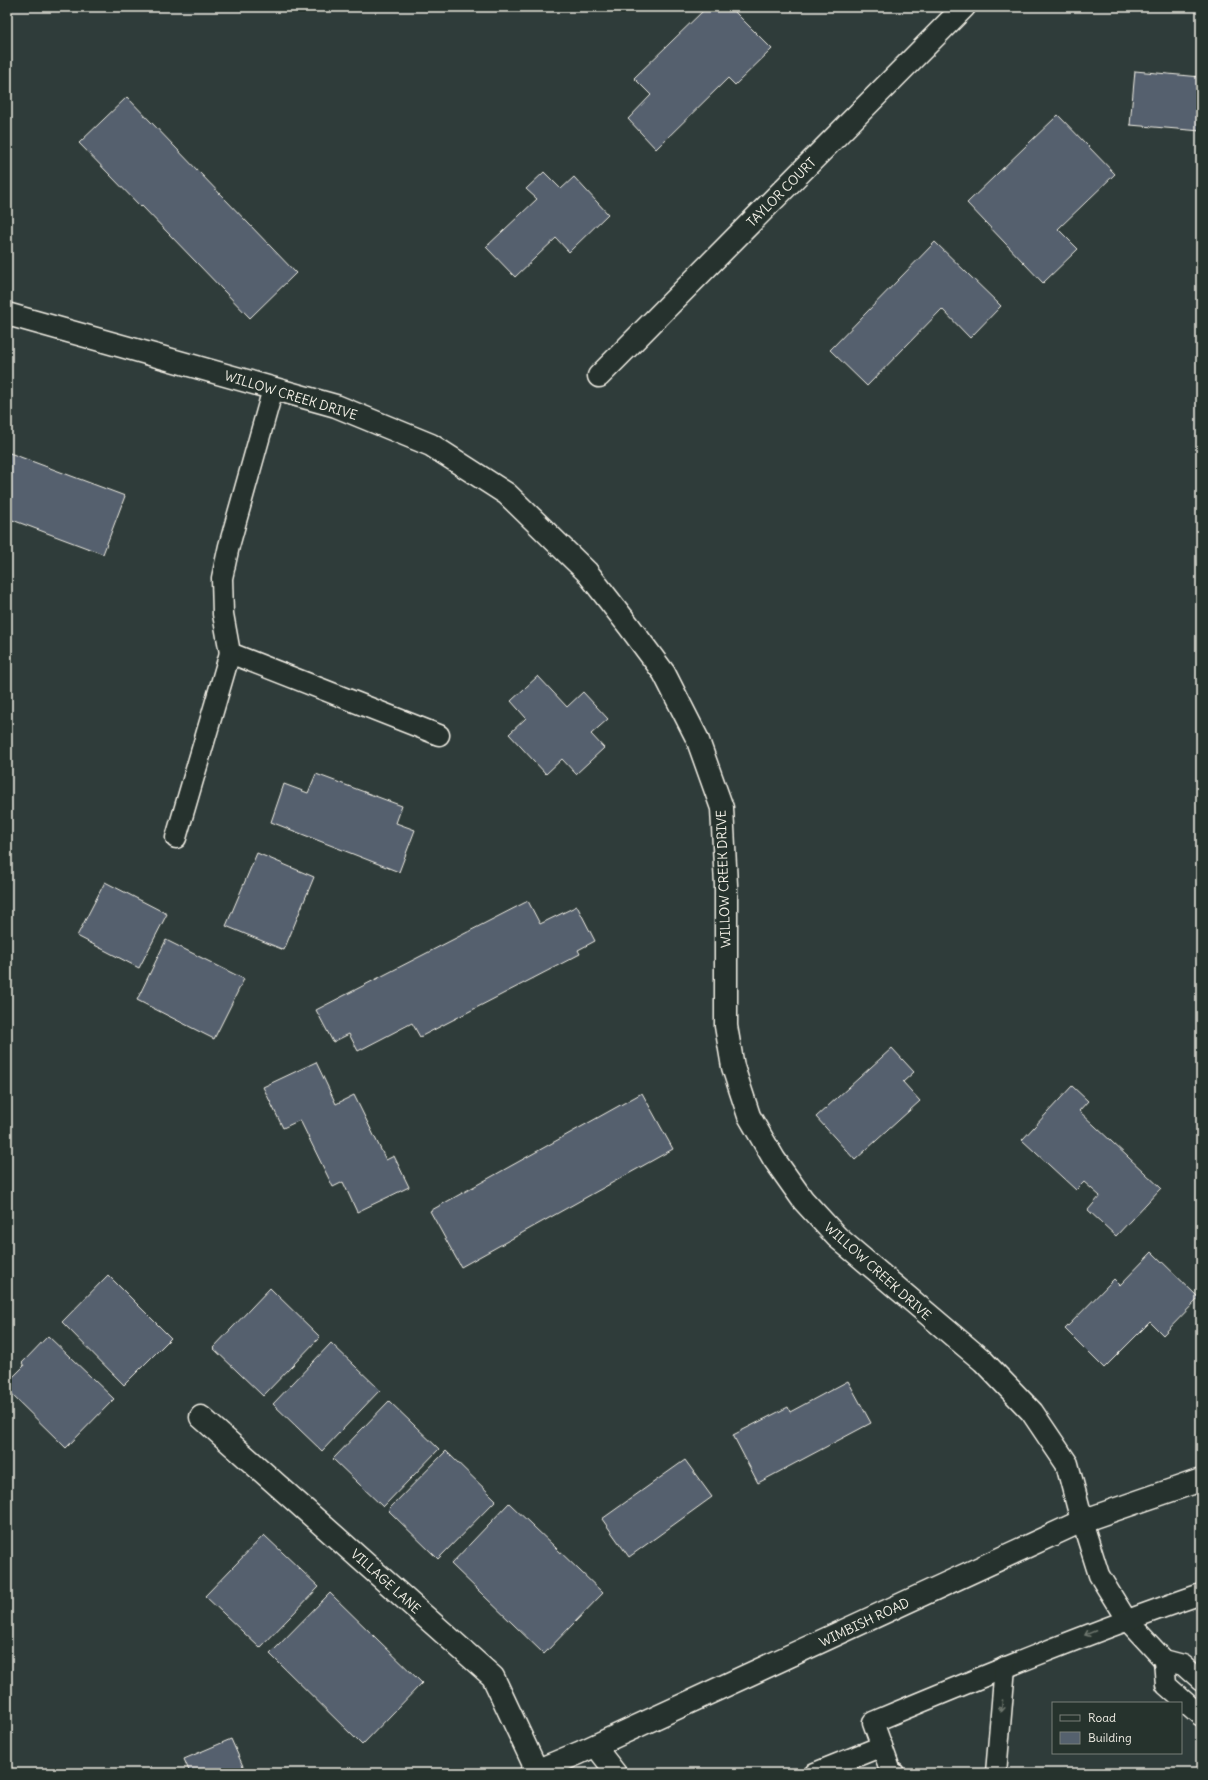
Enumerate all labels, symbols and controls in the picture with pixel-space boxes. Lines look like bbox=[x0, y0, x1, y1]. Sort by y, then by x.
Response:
street label: TAYLOR COURT bbox=[743, 154, 820, 231]
street label: WILLOW CREEK DRIVE bbox=[222, 367, 360, 424]
street label: WILLOW CREEK DRIVE bbox=[713, 809, 734, 948]
street label: WILLOW CREEK DRIVE bbox=[821, 1219, 935, 1324]
street label: VILLAGE LANE bbox=[347, 1545, 424, 1618]
street label: WIMBISH ROAD bbox=[816, 1594, 912, 1651]
one-way arrow bbox=[1084, 1630, 1096, 1638]
one-way arrow bbox=[998, 1699, 1005, 1712]
legend bbox=[1052, 1702, 1182, 1754]
text: Road bbox=[1088, 1710, 1116, 1725]
text: Building bbox=[1088, 1730, 1132, 1745]

